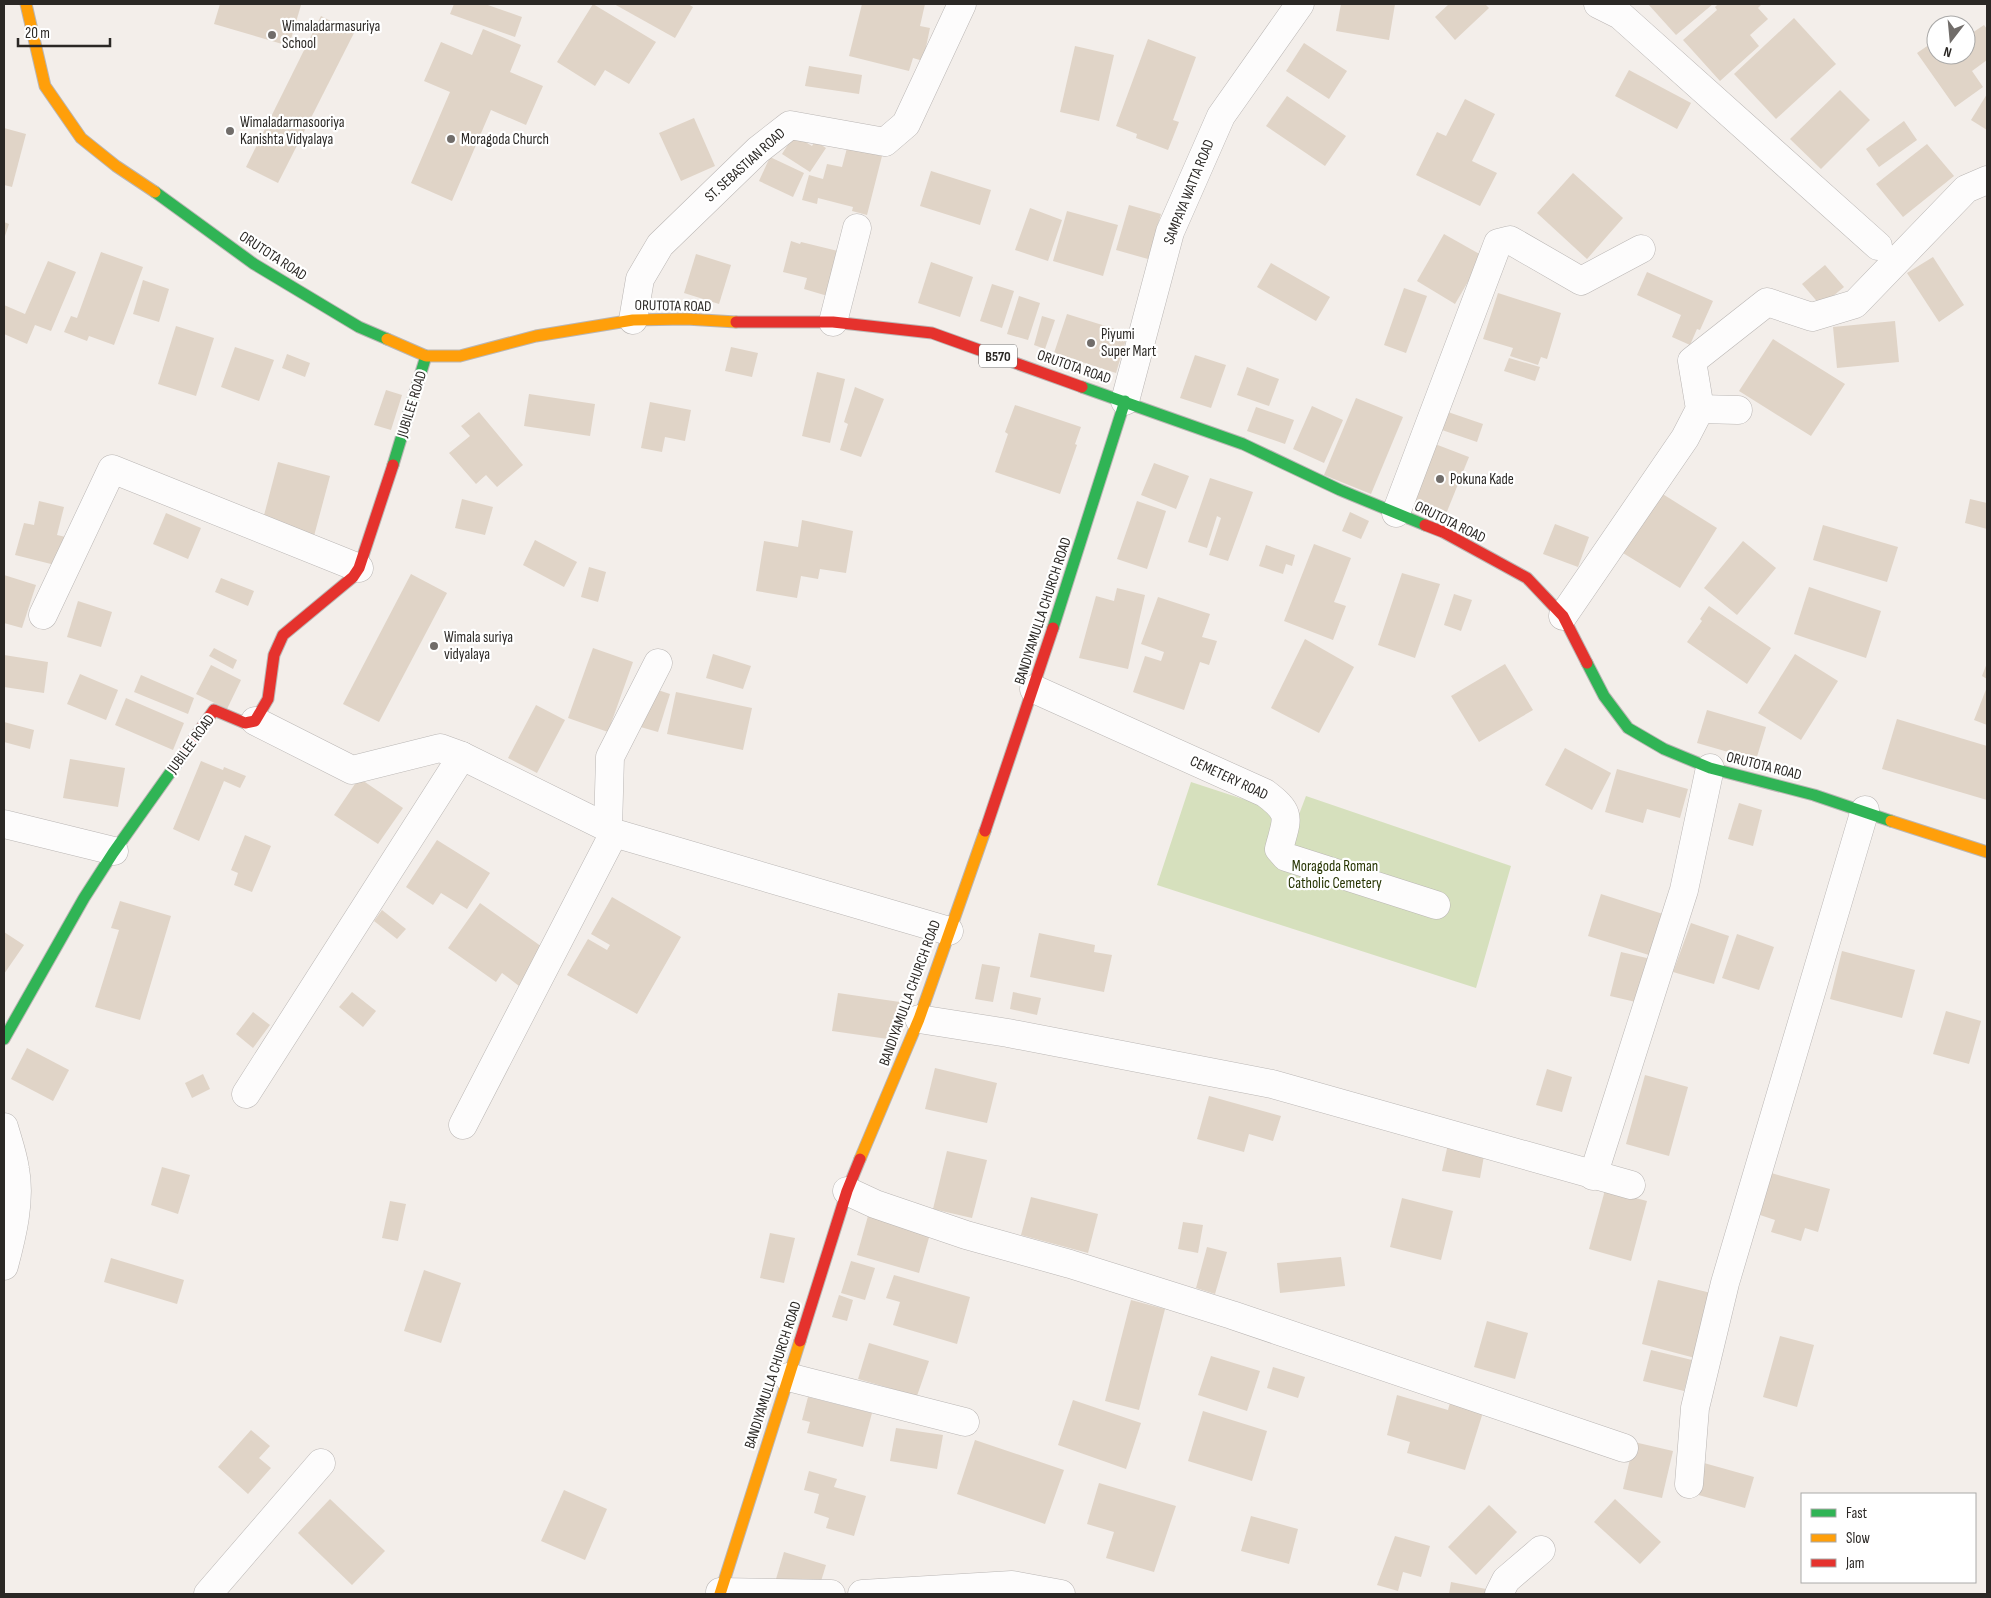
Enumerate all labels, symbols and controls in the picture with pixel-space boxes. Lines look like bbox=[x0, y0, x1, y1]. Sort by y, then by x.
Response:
scale bar bbox=[18, 15, 110, 47]
north arrow bbox=[1926, 15, 1976, 65]
place label: Wimaladarmasuriya School bbox=[282, 17, 381, 53]
text: 20 m bbox=[25, 24, 50, 43]
marker: Wimaladarmasuriya School bbox=[266, 29, 278, 41]
text: N bbox=[1942, 43, 1953, 61]
place label: Wimaladarmasooriya Kanishta Vidyalaya bbox=[240, 113, 345, 149]
street label: ST. SEBASTIAN ROAD bbox=[701, 124, 789, 206]
marker: Wimaladarmasooriya Kanishta Vidyalaya bbox=[224, 125, 236, 137]
place label: Moragoda Church bbox=[461, 130, 549, 149]
marker: Moragoda Church bbox=[445, 133, 457, 145]
street label: SAMPAYA WATTA ROAD bbox=[1159, 137, 1219, 247]
street label: ORUTOTA ROAD bbox=[236, 227, 310, 285]
street label: ORUTOTA ROAD bbox=[634, 296, 712, 316]
place label: Piyumi Super Mart bbox=[1101, 325, 1157, 361]
marker: Piyumi Super Mart bbox=[1085, 337, 1097, 349]
road number: B570 bbox=[979, 344, 1017, 368]
street label: ORUTOTA ROAD bbox=[1035, 346, 1113, 388]
street label: JUBILEE ROAD bbox=[393, 368, 431, 440]
place label: Pokuna Kade bbox=[1450, 470, 1514, 489]
marker: Pokuna Kade bbox=[1434, 473, 1446, 485]
street label: ORUTOTA ROAD bbox=[1411, 497, 1489, 547]
street label: BANDIYAMULLA CHURCH ROAD bbox=[1010, 535, 1076, 687]
place label: Wimala suriya vidyalaya bbox=[444, 628, 513, 664]
marker: Wimala suriya vidyalaya bbox=[428, 640, 440, 652]
street label: JUBILEE ROAD bbox=[163, 711, 219, 778]
street label: ORUTOTA ROAD bbox=[1724, 747, 1804, 785]
street label: CEMETERY ROAD bbox=[1187, 752, 1271, 804]
park label: Moragoda Roman Catholic Cemetery bbox=[1288, 857, 1382, 893]
street label: BANDIYAMULLA CHURCH ROAD bbox=[875, 917, 945, 1069]
street label: BANDIYAMULLA CHURCH ROAD bbox=[740, 1299, 806, 1451]
legend bbox=[1801, 1493, 1976, 1583]
text: Fast bbox=[1846, 1504, 1868, 1523]
text: Slow bbox=[1846, 1529, 1870, 1548]
text: Jam bbox=[1845, 1554, 1864, 1573]

